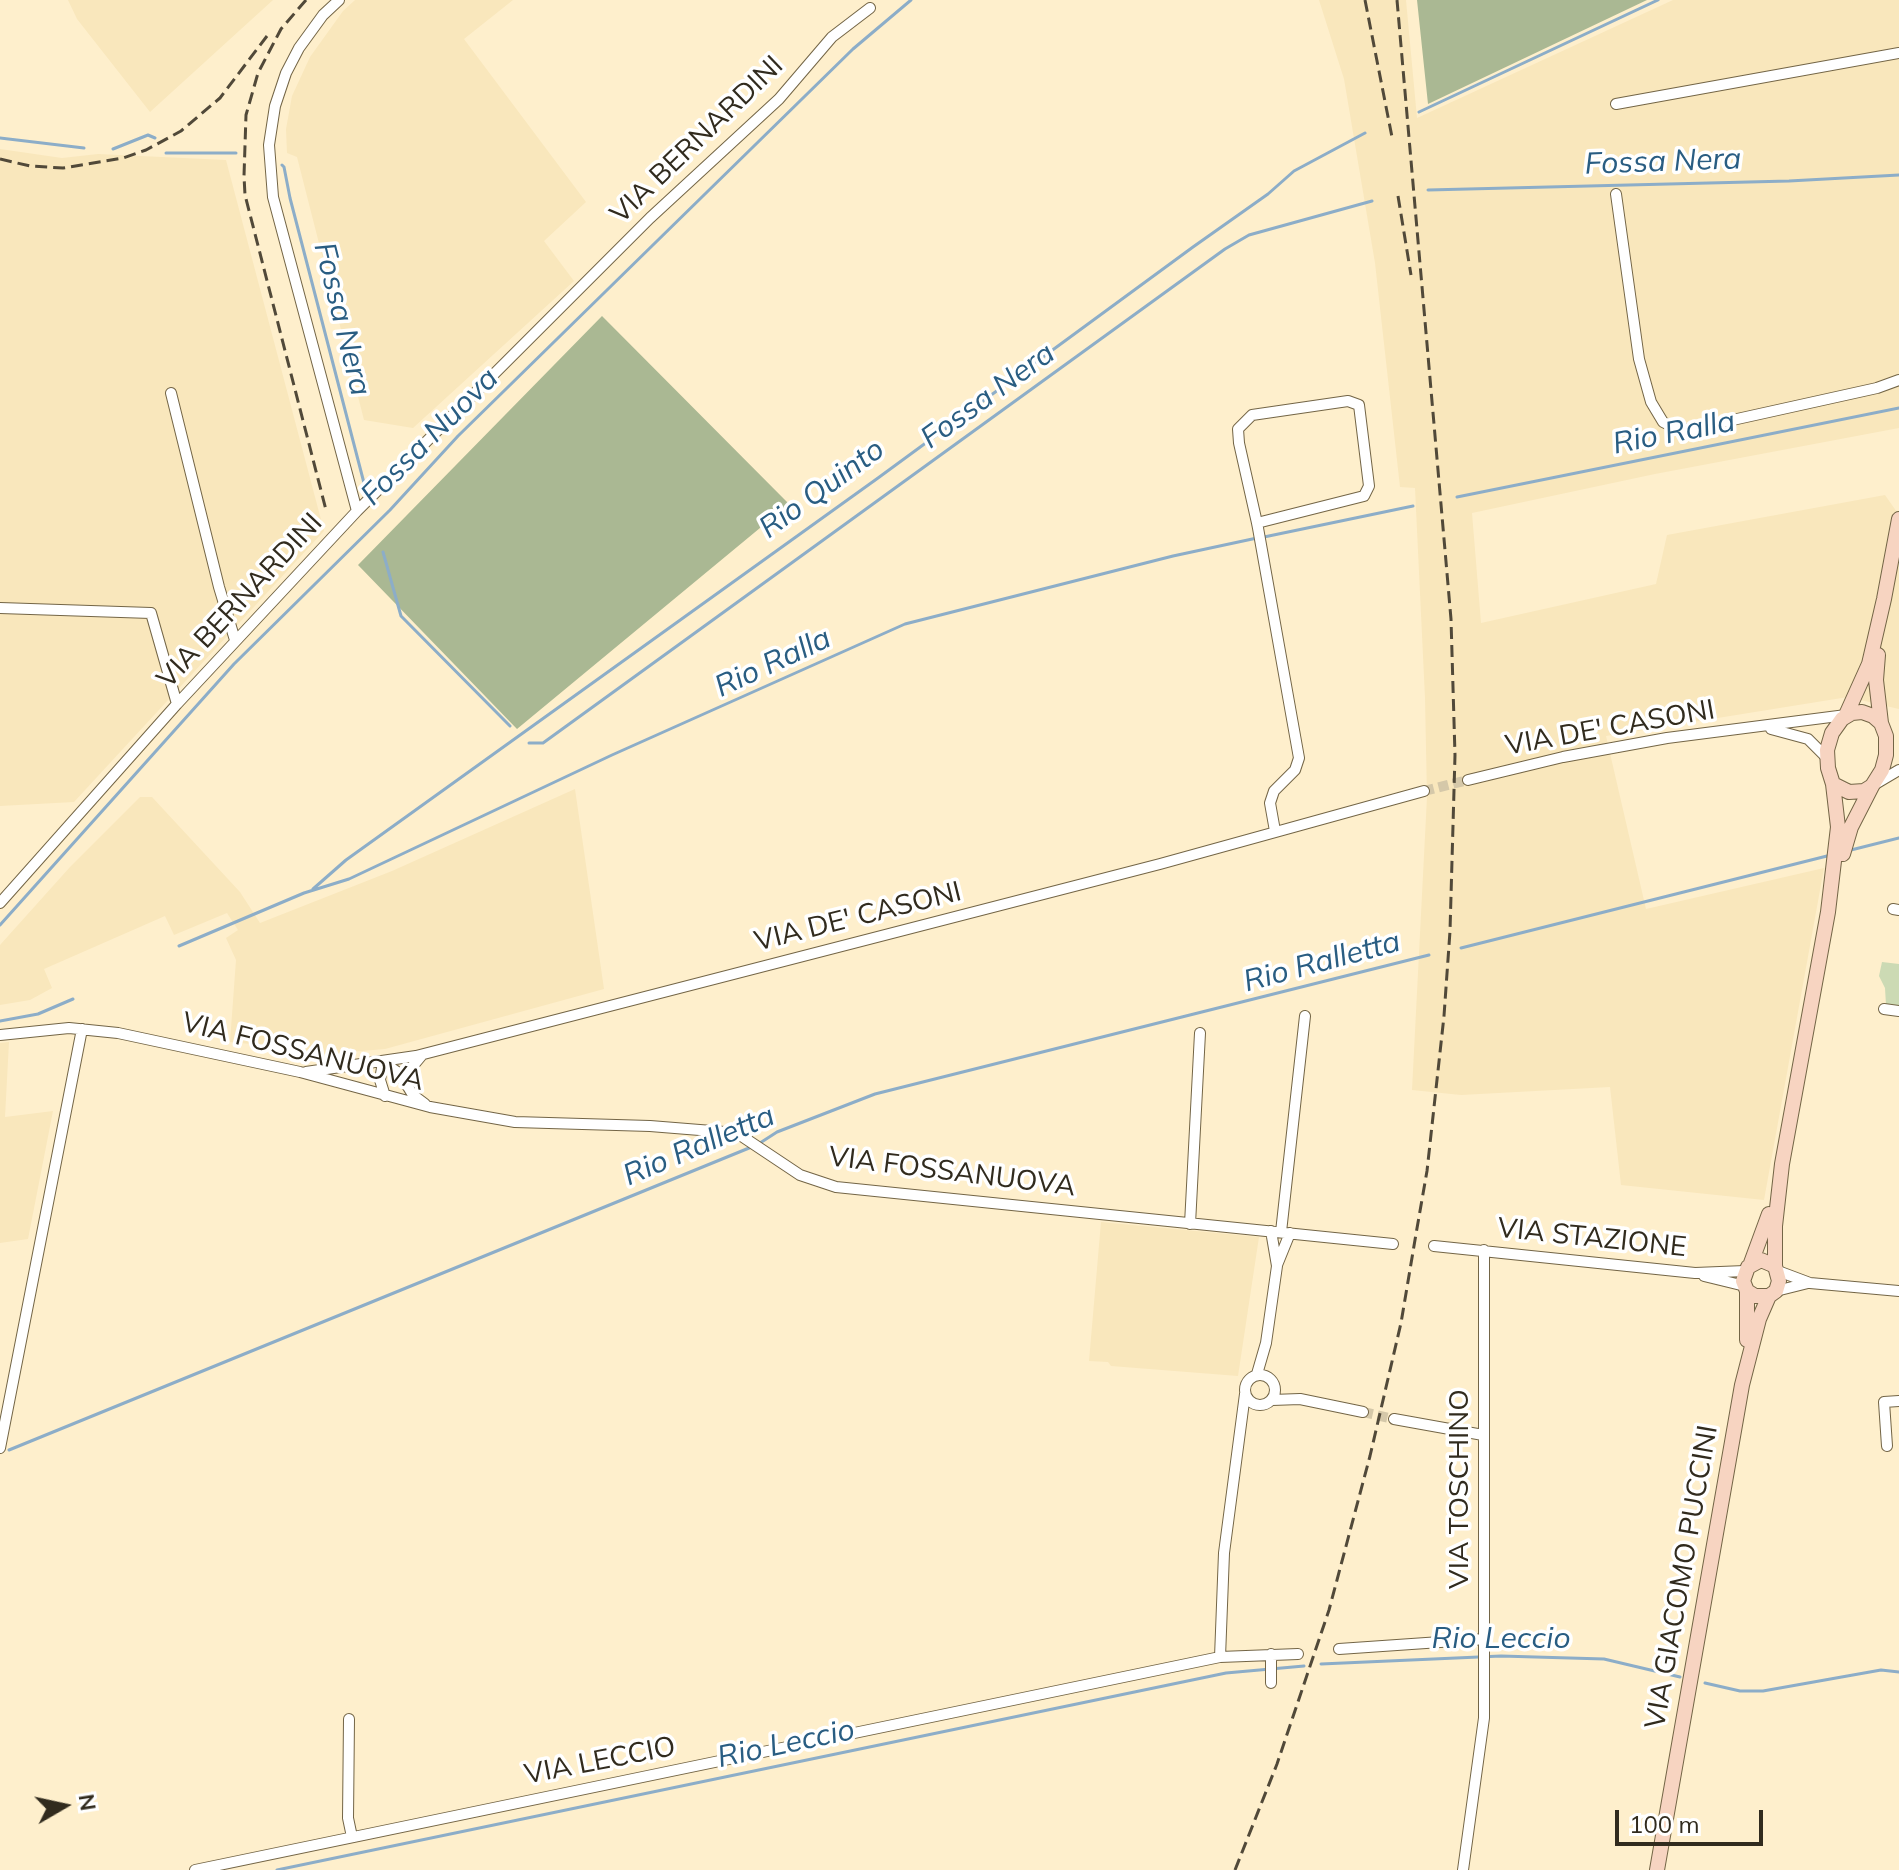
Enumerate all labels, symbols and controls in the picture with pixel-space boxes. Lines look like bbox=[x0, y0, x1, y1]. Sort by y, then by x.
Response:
street label: VIA BERNARDINI bbox=[604, 49, 790, 231]
water label: Fossa Nera bbox=[1584, 141, 1742, 183]
water label: Fossa Nera bbox=[306, 239, 378, 399]
water label: Fossa Nera bbox=[914, 335, 1062, 457]
water label: Fossa Nuova bbox=[354, 361, 506, 513]
water label: Rio Ralla bbox=[1610, 404, 1738, 462]
water label: Rio Quinto bbox=[753, 432, 891, 546]
street label: VIA BERNARDINI bbox=[150, 507, 330, 695]
water label: Rio Ralla bbox=[709, 621, 837, 705]
street label: VIA DE' CASONI bbox=[1503, 693, 1717, 763]
street label: VIA DE' CASONI bbox=[751, 875, 965, 959]
water label: Rio Ralletta bbox=[1240, 924, 1404, 1000]
street label: VIA FOSSANUOVA bbox=[179, 1006, 427, 1098]
water label: Rio Ralletta bbox=[618, 1098, 780, 1194]
street label: VIA FOSSANUOVA bbox=[827, 1140, 1077, 1204]
street label: VIA STAZIONE bbox=[1496, 1211, 1688, 1265]
street label: VIA TOSCHINO bbox=[1443, 1389, 1477, 1589]
street label: VIA GIACOMO PUCCINI bbox=[1639, 1423, 1725, 1731]
water label: Rio Leccio bbox=[1431, 1621, 1571, 1657]
water label: Rio Leccio bbox=[714, 1712, 858, 1776]
street label: VIA LECCIO bbox=[522, 1730, 678, 1792]
north arrow bbox=[24, 1766, 104, 1846]
text: N bbox=[73, 1792, 103, 1813]
scale bar bbox=[1619, 1794, 1767, 1844]
text: 100 m bbox=[1629, 1809, 1700, 1839]

